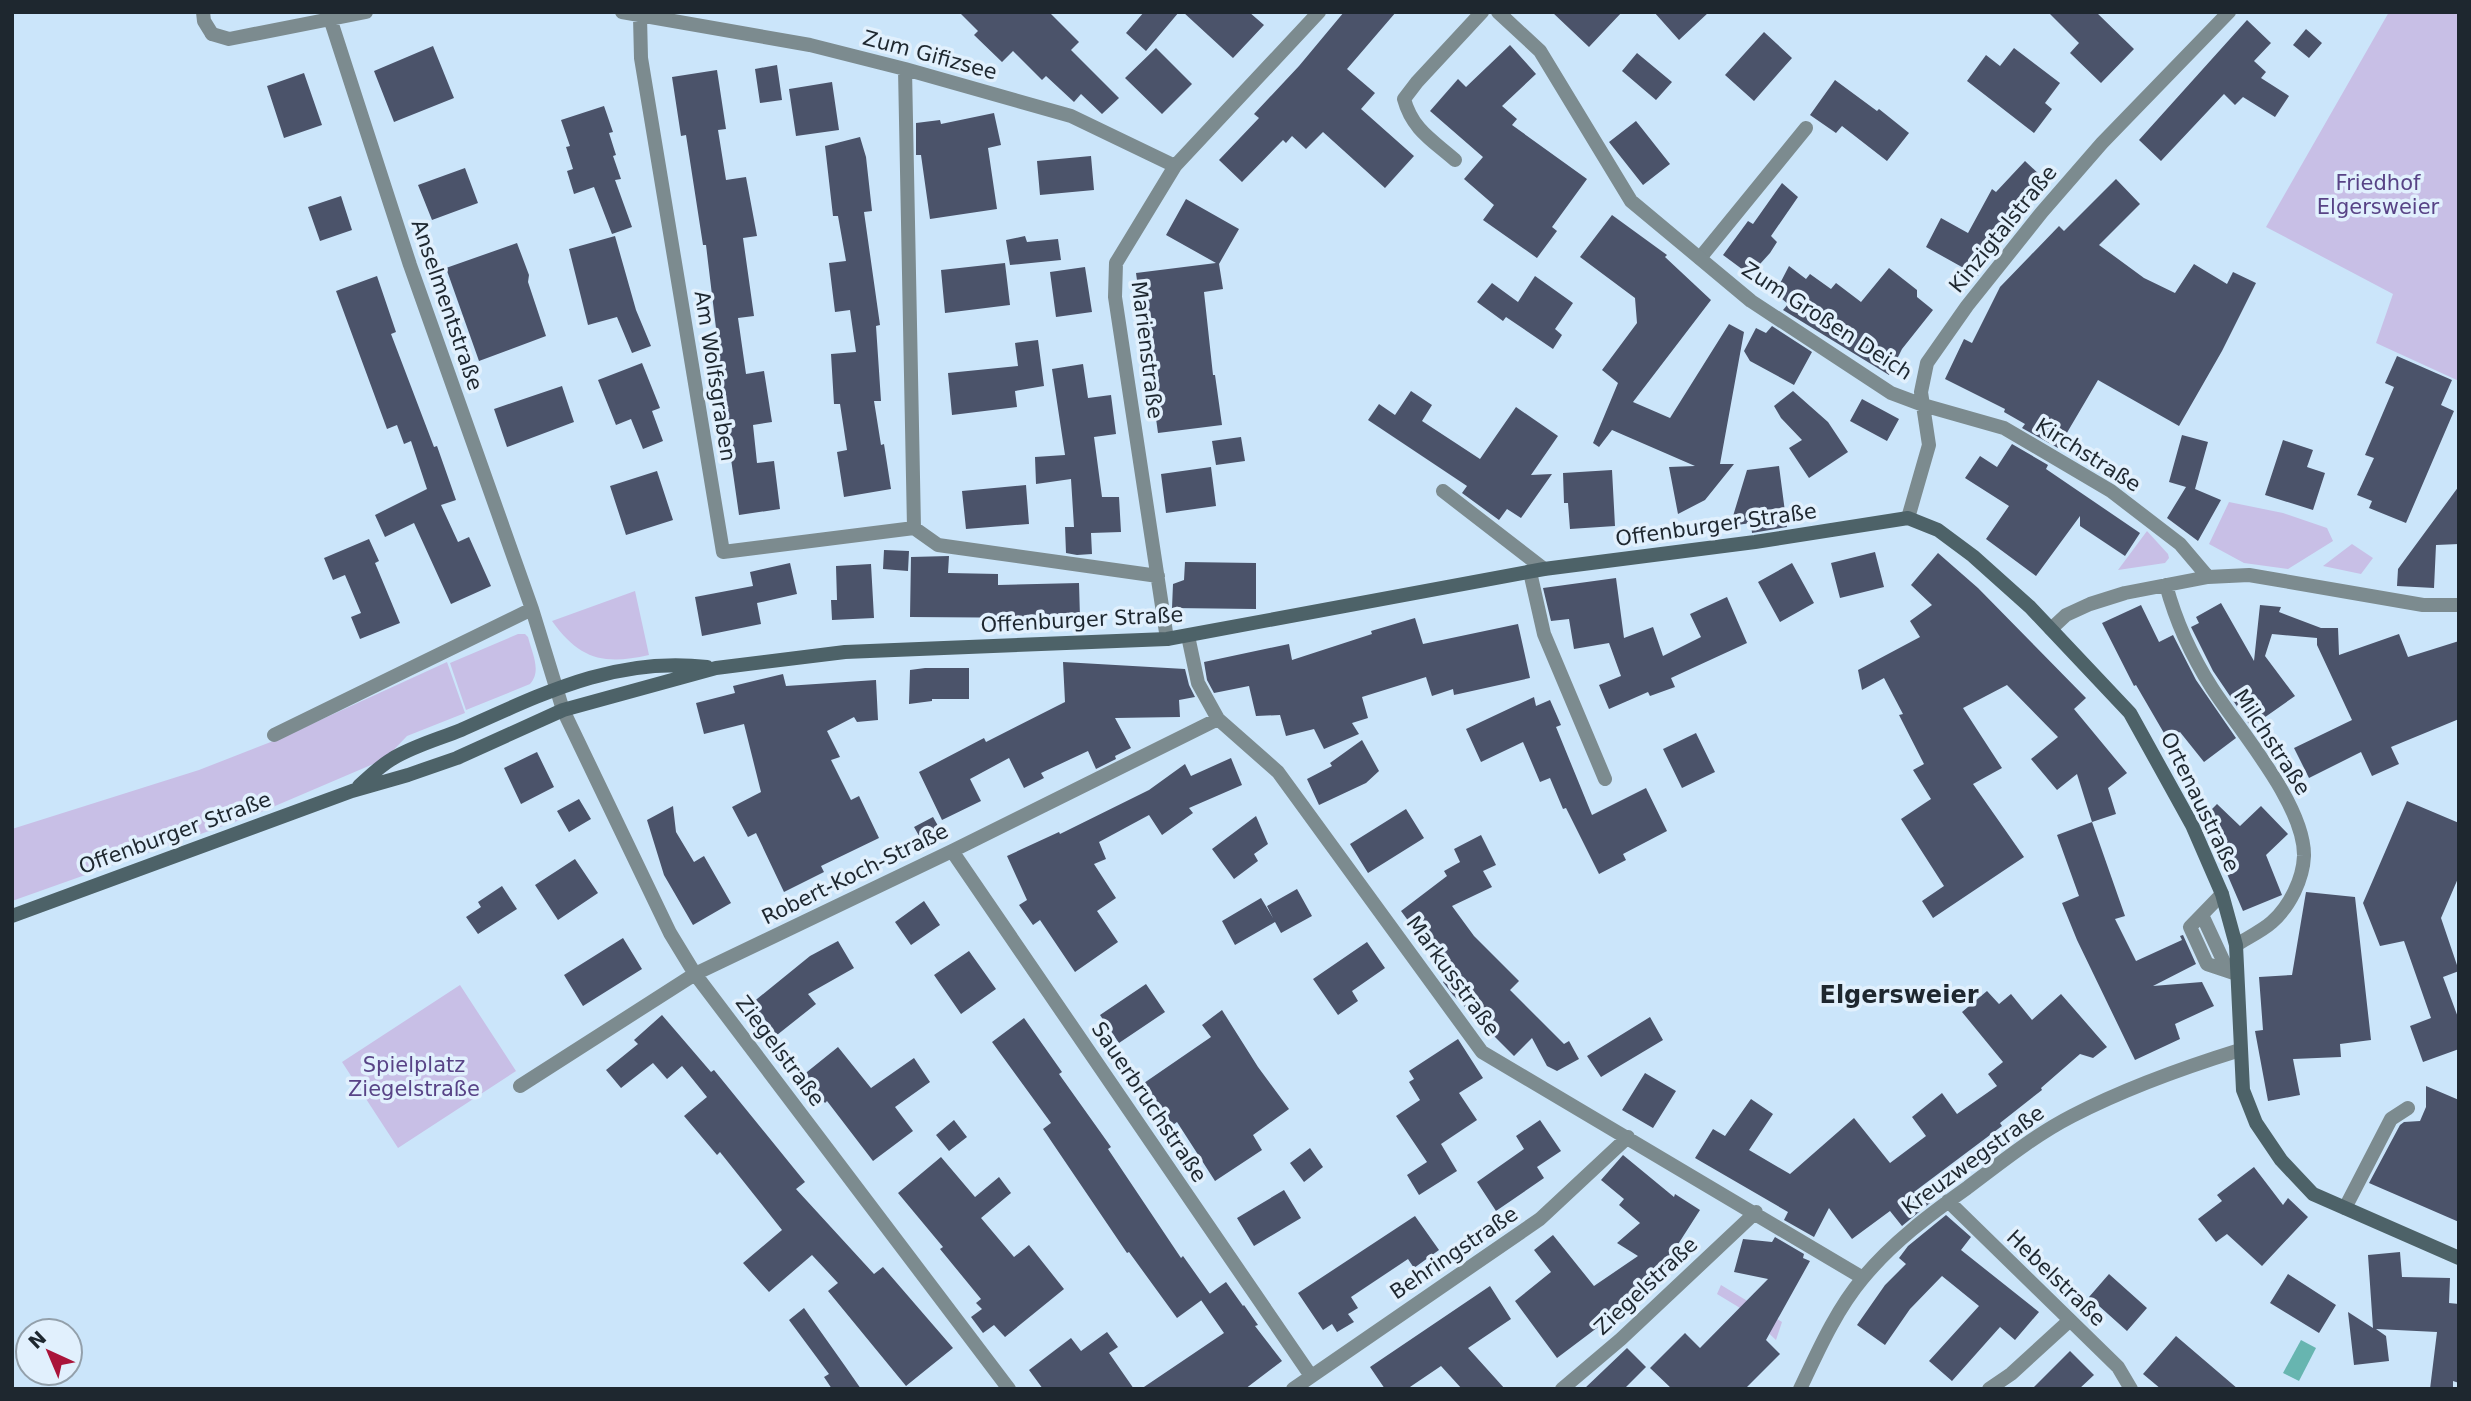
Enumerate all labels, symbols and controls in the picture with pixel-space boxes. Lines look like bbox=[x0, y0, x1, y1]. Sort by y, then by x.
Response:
street label: Zum Gifizsee bbox=[860, 26, 1000, 84]
street label: Kinzigtalstraße bbox=[1944, 160, 2062, 298]
park label: Friedhof Elgersweier bbox=[2317, 171, 2440, 219]
street label: Anselmentstraße bbox=[406, 216, 488, 394]
street label: Zum Großen Deich bbox=[1737, 257, 1917, 385]
street label: Marienstraße bbox=[1127, 280, 1167, 420]
street label: Am Wolfsgraben bbox=[690, 289, 740, 463]
street label: Kirchstraße bbox=[2031, 413, 2145, 497]
street label: Offenburger Straße bbox=[1614, 499, 1818, 551]
street label: Offenburger Straße bbox=[980, 603, 1184, 637]
street label: Milchstraße bbox=[2229, 685, 2315, 799]
street label: Ortenaustraße bbox=[2156, 728, 2244, 876]
street label: Offenburger Straße bbox=[76, 787, 274, 879]
street label: Robert-Koch-Straße bbox=[758, 818, 952, 930]
street label: Markusstraße bbox=[1401, 911, 1505, 1041]
district label: Elgersweier bbox=[1820, 981, 1979, 1009]
street label: Ziegelstraße bbox=[731, 991, 829, 1111]
street label: Sauerbruchstraße bbox=[1086, 1017, 1212, 1187]
park label: Spielplatz Ziegelstraße bbox=[348, 1053, 480, 1101]
street label: Kreuzwegstraße bbox=[1897, 1100, 2049, 1220]
street label: Behringstraße bbox=[1386, 1202, 1522, 1304]
street label: Hebelstraße bbox=[2002, 1225, 2110, 1331]
street label: Ziegelstraße bbox=[1590, 1232, 1702, 1340]
north arrow bbox=[14, 1317, 84, 1387]
text: N bbox=[24, 1326, 51, 1353]

